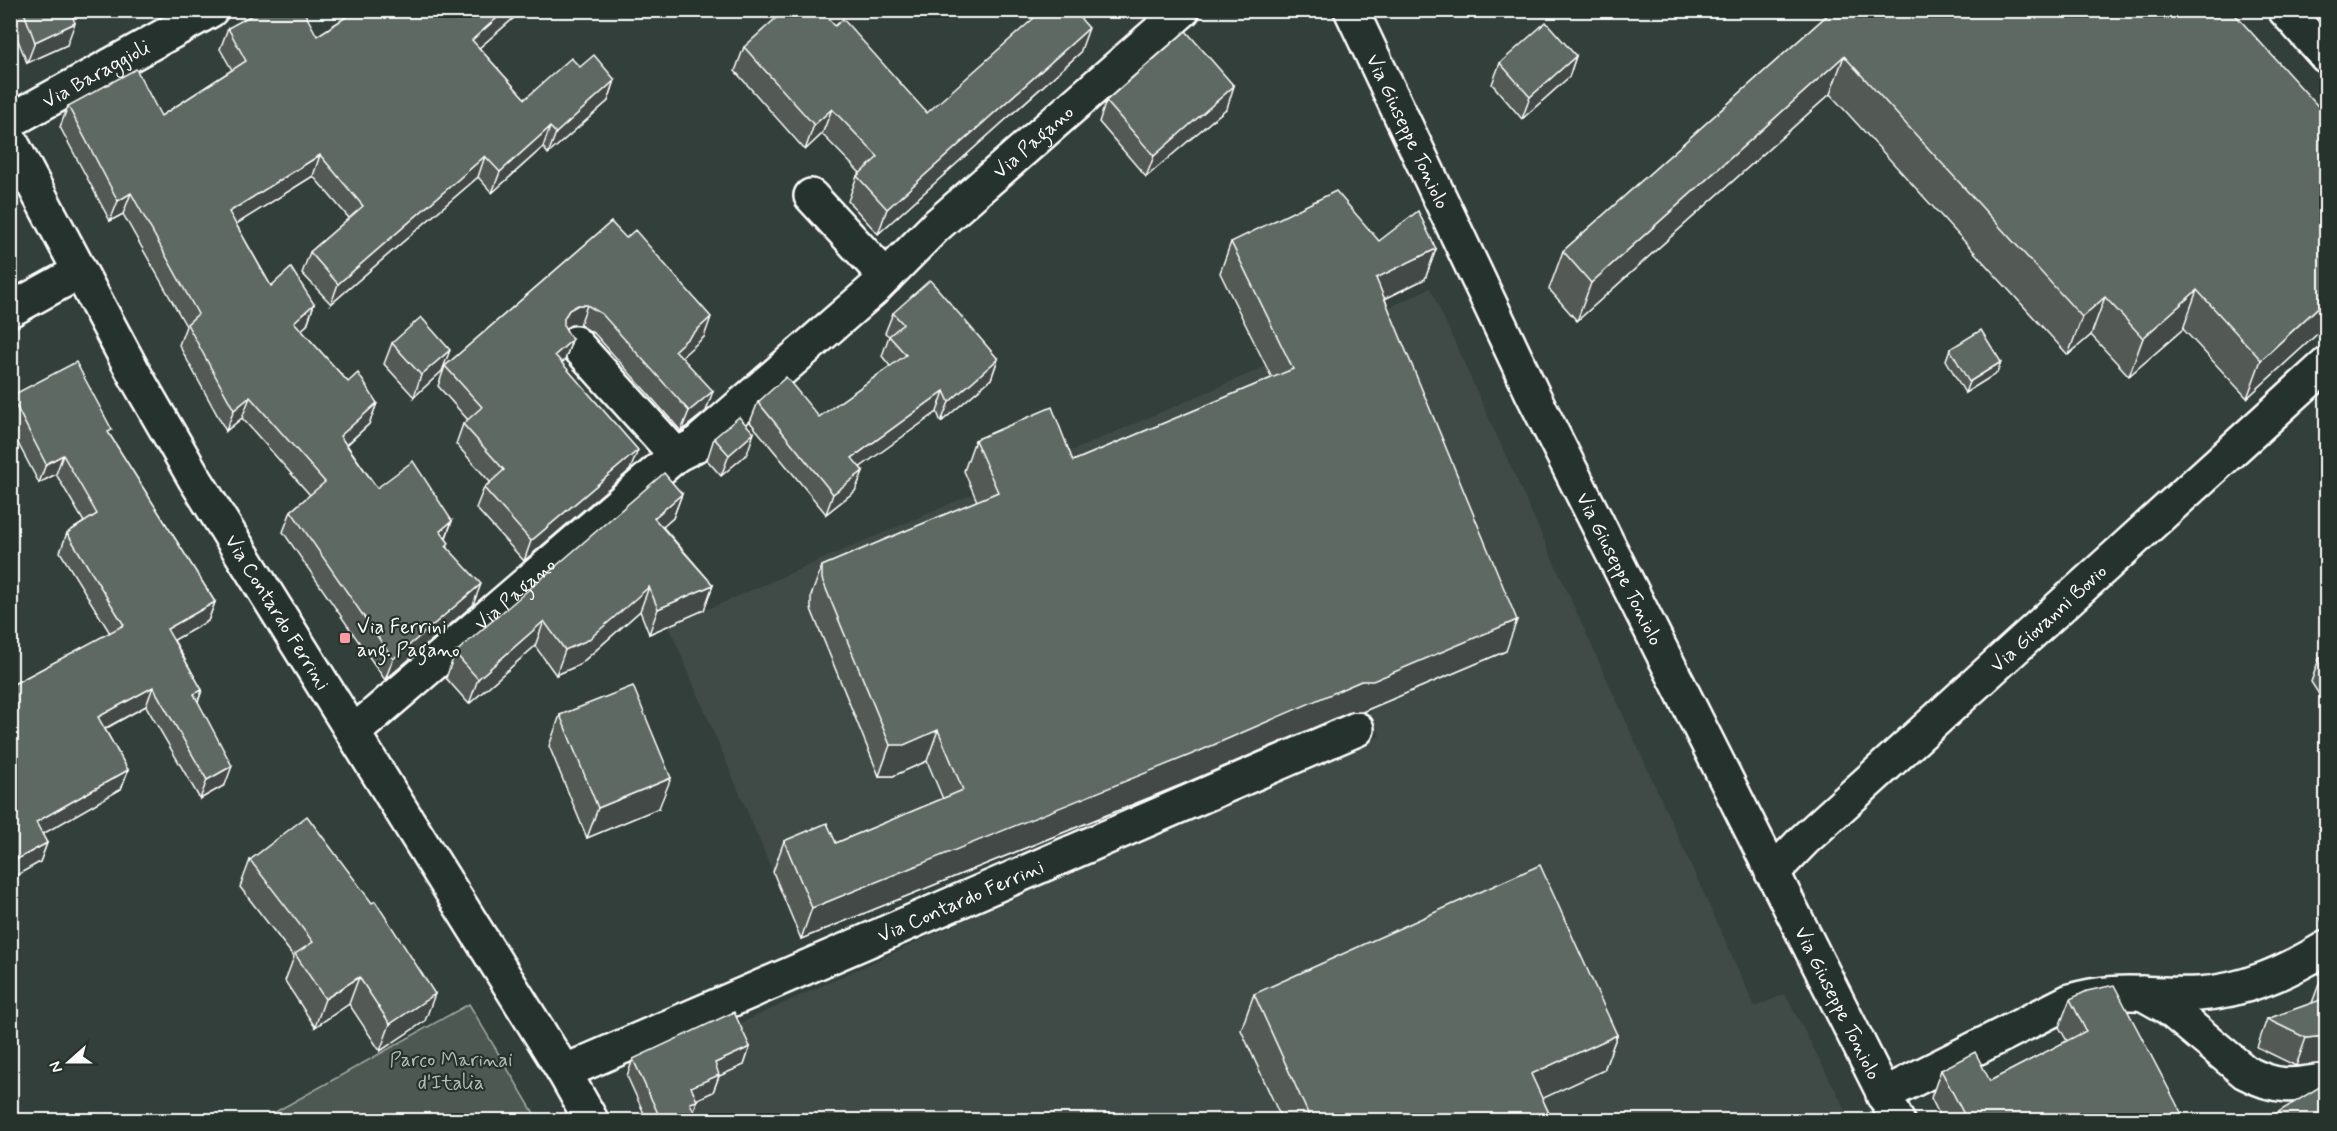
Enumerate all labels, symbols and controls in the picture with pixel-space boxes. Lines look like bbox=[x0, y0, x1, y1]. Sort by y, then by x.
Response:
street label: Via Baraggioli bbox=[38, 34, 155, 116]
street label: Via Giuseppe Toniolo bbox=[1359, 50, 1455, 214]
street label: Via Pagano bbox=[987, 100, 1080, 185]
street label: Via Giuseppe Toniolo bbox=[1569, 488, 1669, 650]
street label: Via Contardo Ferrini bbox=[218, 530, 335, 696]
street label: Via Pagano bbox=[469, 552, 562, 638]
street label: Via Giovanni Bovio bbox=[1985, 559, 2113, 679]
place label: Via Ferrini ang. Pagano bbox=[357, 614, 460, 666]
marker: Via Ferrini ang. Pagano bbox=[338, 631, 352, 645]
street label: Via Contardo Ferrini bbox=[874, 854, 1049, 950]
street label: Via Giuseppe Toniolo bbox=[1787, 922, 1887, 1085]
north arrow bbox=[39, 1032, 99, 1092]
park label: Parco Marinai d'Italia bbox=[389, 1047, 513, 1097]
text: N bbox=[45, 1058, 68, 1076]

